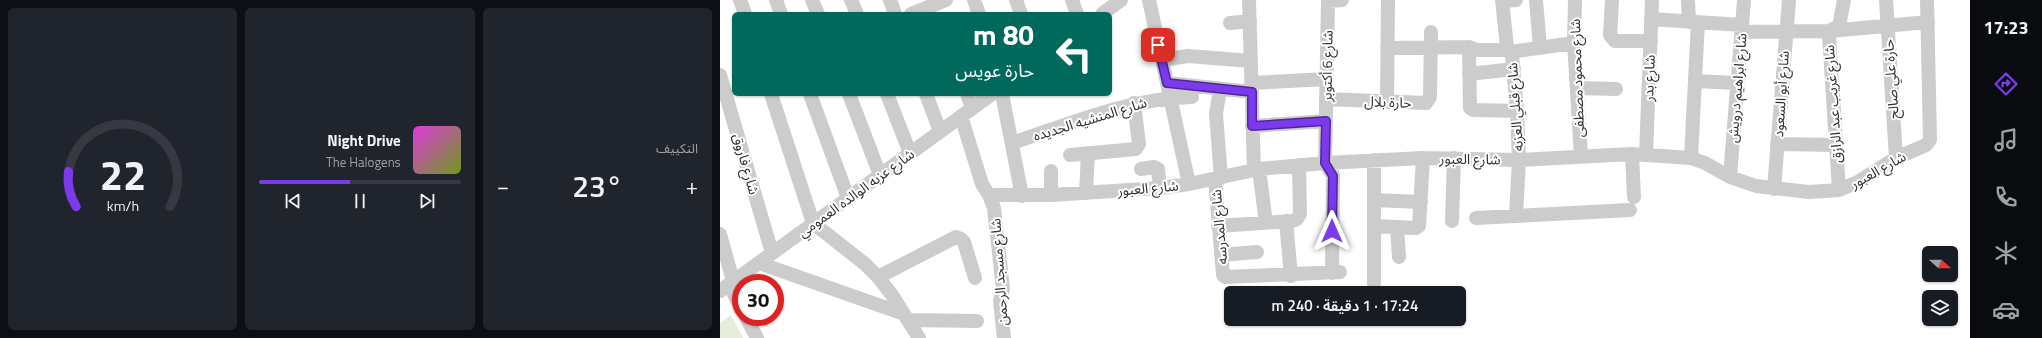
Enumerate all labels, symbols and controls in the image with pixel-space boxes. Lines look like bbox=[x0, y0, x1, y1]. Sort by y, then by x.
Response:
text: 80 m bbox=[973, 13, 1034, 56]
text: 17:23 bbox=[1984, 14, 2028, 41]
street label: شارع محمود مصطفى bbox=[1564, 18, 1590, 138]
icon: left bbox=[1048, 28, 1100, 80]
pin bbox=[1141, 28, 1175, 62]
street label: شارع 6 أكتوبر bbox=[1315, 30, 1339, 103]
street label: شارع ابراهيم درويش bbox=[1721, 32, 1753, 144]
icon: arrive bbox=[1147, 34, 1169, 56]
street label: حارة علي صالح bbox=[1877, 38, 1905, 120]
street label: شارع غريب عبد الرازق bbox=[1818, 44, 1848, 164]
street label: شارع أبو السعود bbox=[1767, 50, 1795, 138]
street label: شارع بدر bbox=[1637, 54, 1661, 103]
text: حارة عويس bbox=[955, 57, 1034, 84]
street label: شارع قبلي العزبه bbox=[1501, 62, 1529, 152]
icon: directions bbox=[1992, 70, 2020, 98]
street label: حارة بلال bbox=[1364, 90, 1412, 113]
street label: شارع المنشيه الجديده bbox=[1030, 91, 1150, 147]
icon: music bbox=[1992, 126, 2020, 154]
text: Night Drive bbox=[327, 129, 401, 152]
street label: شارع فاروق bbox=[727, 131, 765, 197]
text: التكييف bbox=[656, 138, 698, 158]
text: 22 bbox=[99, 143, 146, 206]
street label: شارع عزبه الوالده العمومي bbox=[793, 143, 919, 243]
street label: شارع العبور bbox=[1845, 146, 1910, 195]
street label: شارع العبور bbox=[1438, 147, 1501, 171]
text: The Halogens bbox=[326, 152, 401, 172]
text: 23° bbox=[572, 163, 623, 209]
text: − bbox=[497, 169, 509, 203]
text: + bbox=[686, 169, 698, 203]
street label: شارع العبور bbox=[1116, 174, 1179, 202]
icon: phone bbox=[1992, 183, 2020, 211]
street label: شارع المدرسه bbox=[1205, 188, 1233, 266]
icon: previous bbox=[282, 190, 304, 212]
icon: pause bbox=[349, 190, 371, 212]
icon: next bbox=[416, 190, 438, 212]
text: km/h bbox=[107, 195, 139, 217]
position arrow bbox=[1311, 210, 1353, 252]
street label: شارع مسجد الرحمن bbox=[984, 218, 1014, 326]
icon: climate bbox=[1992, 239, 2020, 267]
north arrow bbox=[1922, 246, 1958, 282]
map controls bbox=[1922, 246, 1958, 326]
speed limit sign: 30 bbox=[732, 274, 784, 326]
button: layers bbox=[1922, 290, 1958, 326]
text: 17:24 · 1 دقيقة · 240 m bbox=[1272, 294, 1418, 317]
icon: car bbox=[1992, 296, 2020, 324]

